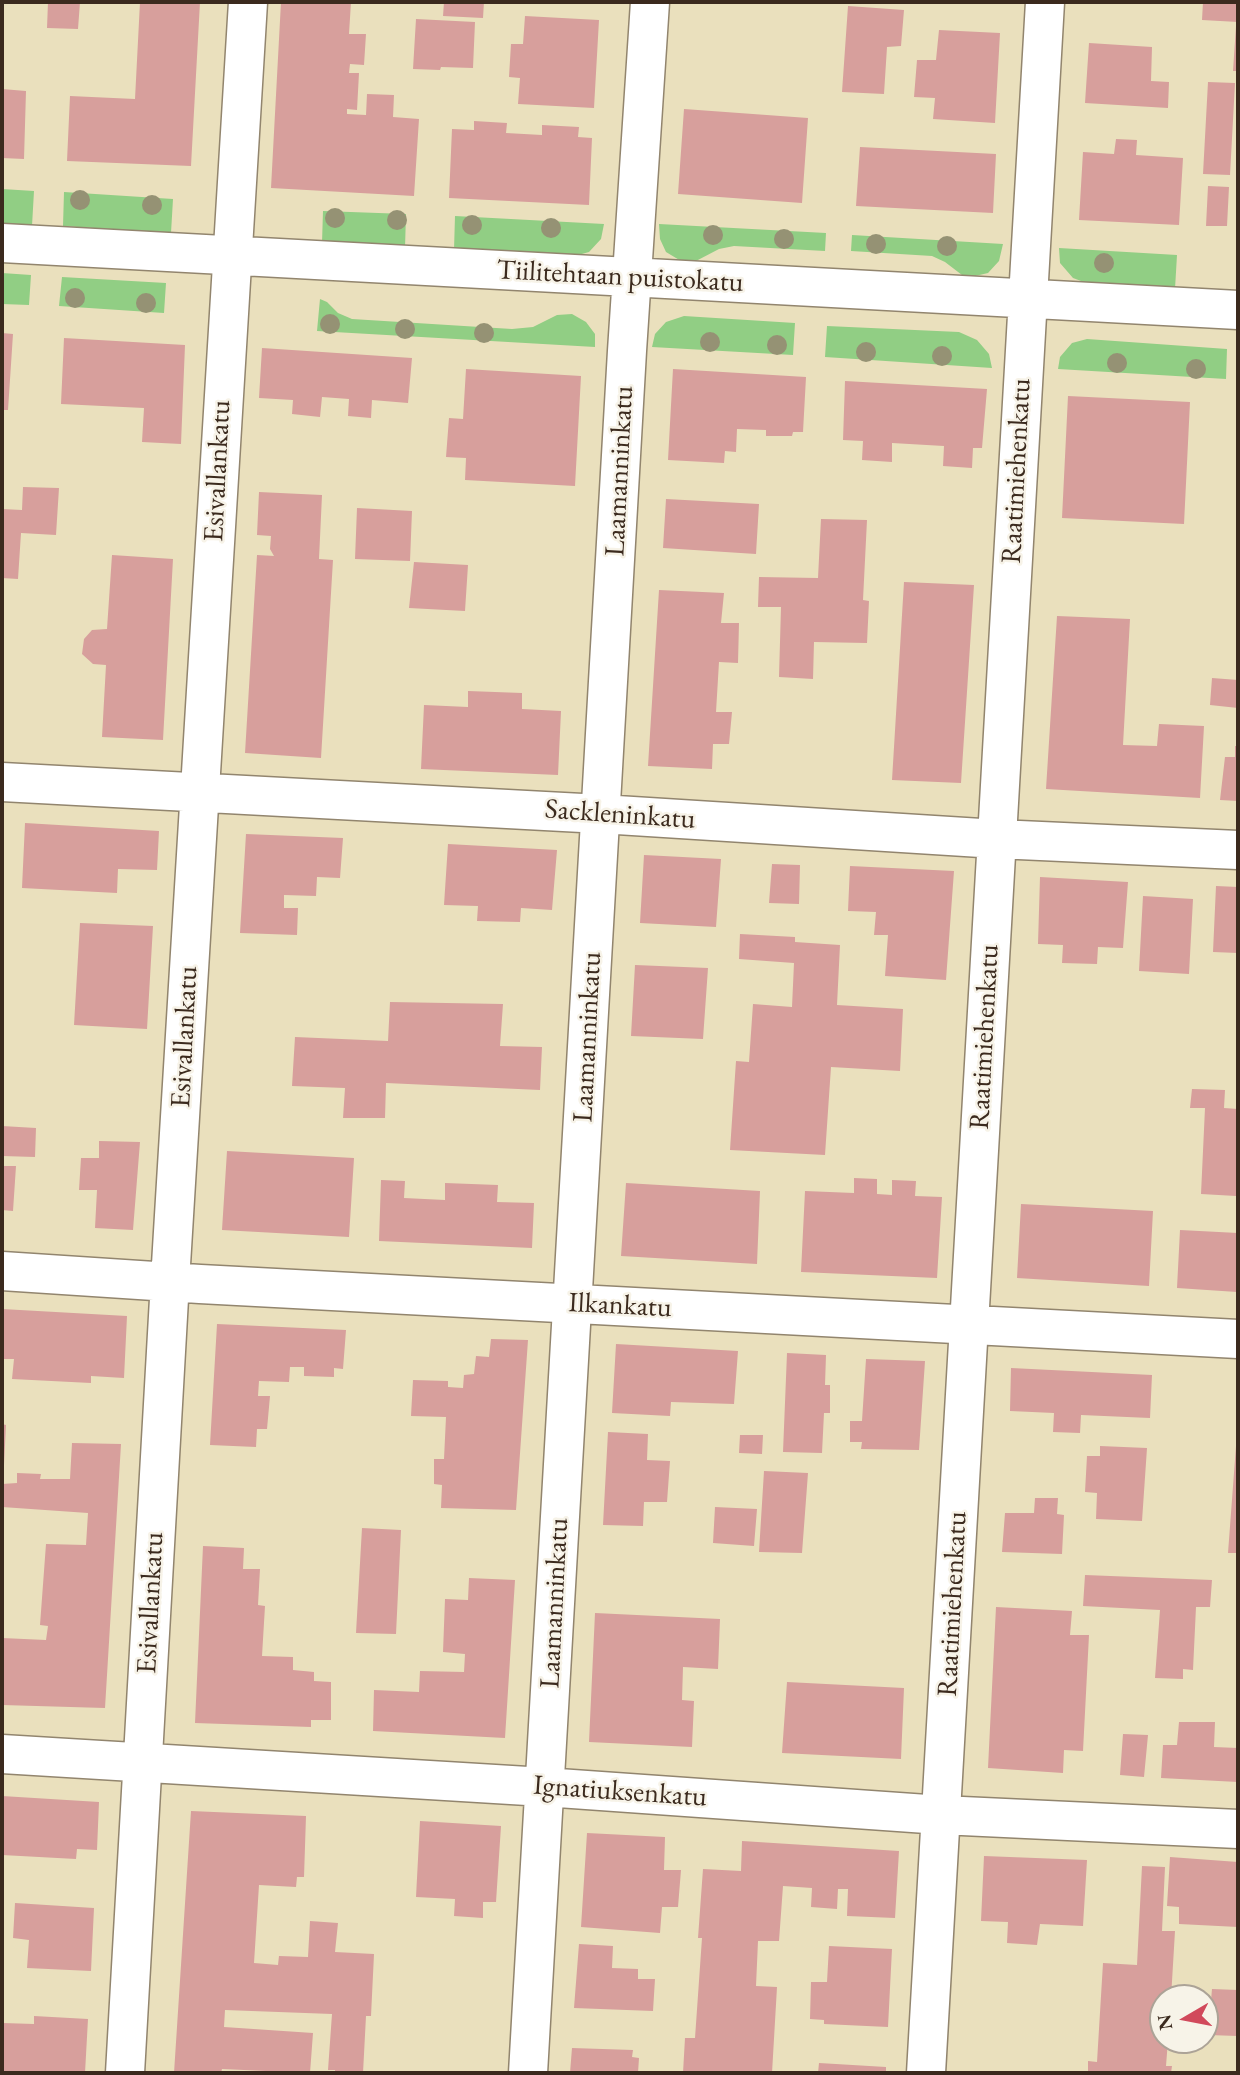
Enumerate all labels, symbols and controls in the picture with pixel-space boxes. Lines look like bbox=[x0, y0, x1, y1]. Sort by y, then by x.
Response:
street label: Tiilitehtaan puistokatu bbox=[496, 254, 744, 300]
street label: Raatimiehenkatu bbox=[995, 377, 1039, 565]
street label: Laamanninkatu bbox=[599, 385, 641, 557]
street label: Esivallankatu bbox=[198, 399, 238, 543]
street label: Sackleninkatu bbox=[544, 793, 696, 837]
street label: Raatimiehenkatu bbox=[963, 943, 1007, 1131]
street label: Laamanninkatu bbox=[567, 951, 609, 1123]
street label: Esivallankatu bbox=[165, 965, 205, 1109]
street label: Ilkankatu bbox=[568, 1287, 672, 1325]
street label: Raatimiehenkatu bbox=[931, 1510, 975, 1698]
street label: Laamanninkatu bbox=[534, 1517, 576, 1689]
street label: Esivallankatu bbox=[131, 1531, 171, 1675]
street label: Ignatiuksenkatu bbox=[532, 1769, 708, 1815]
north arrow bbox=[1149, 1984, 1219, 2054]
text: N bbox=[1151, 2013, 1178, 2032]

